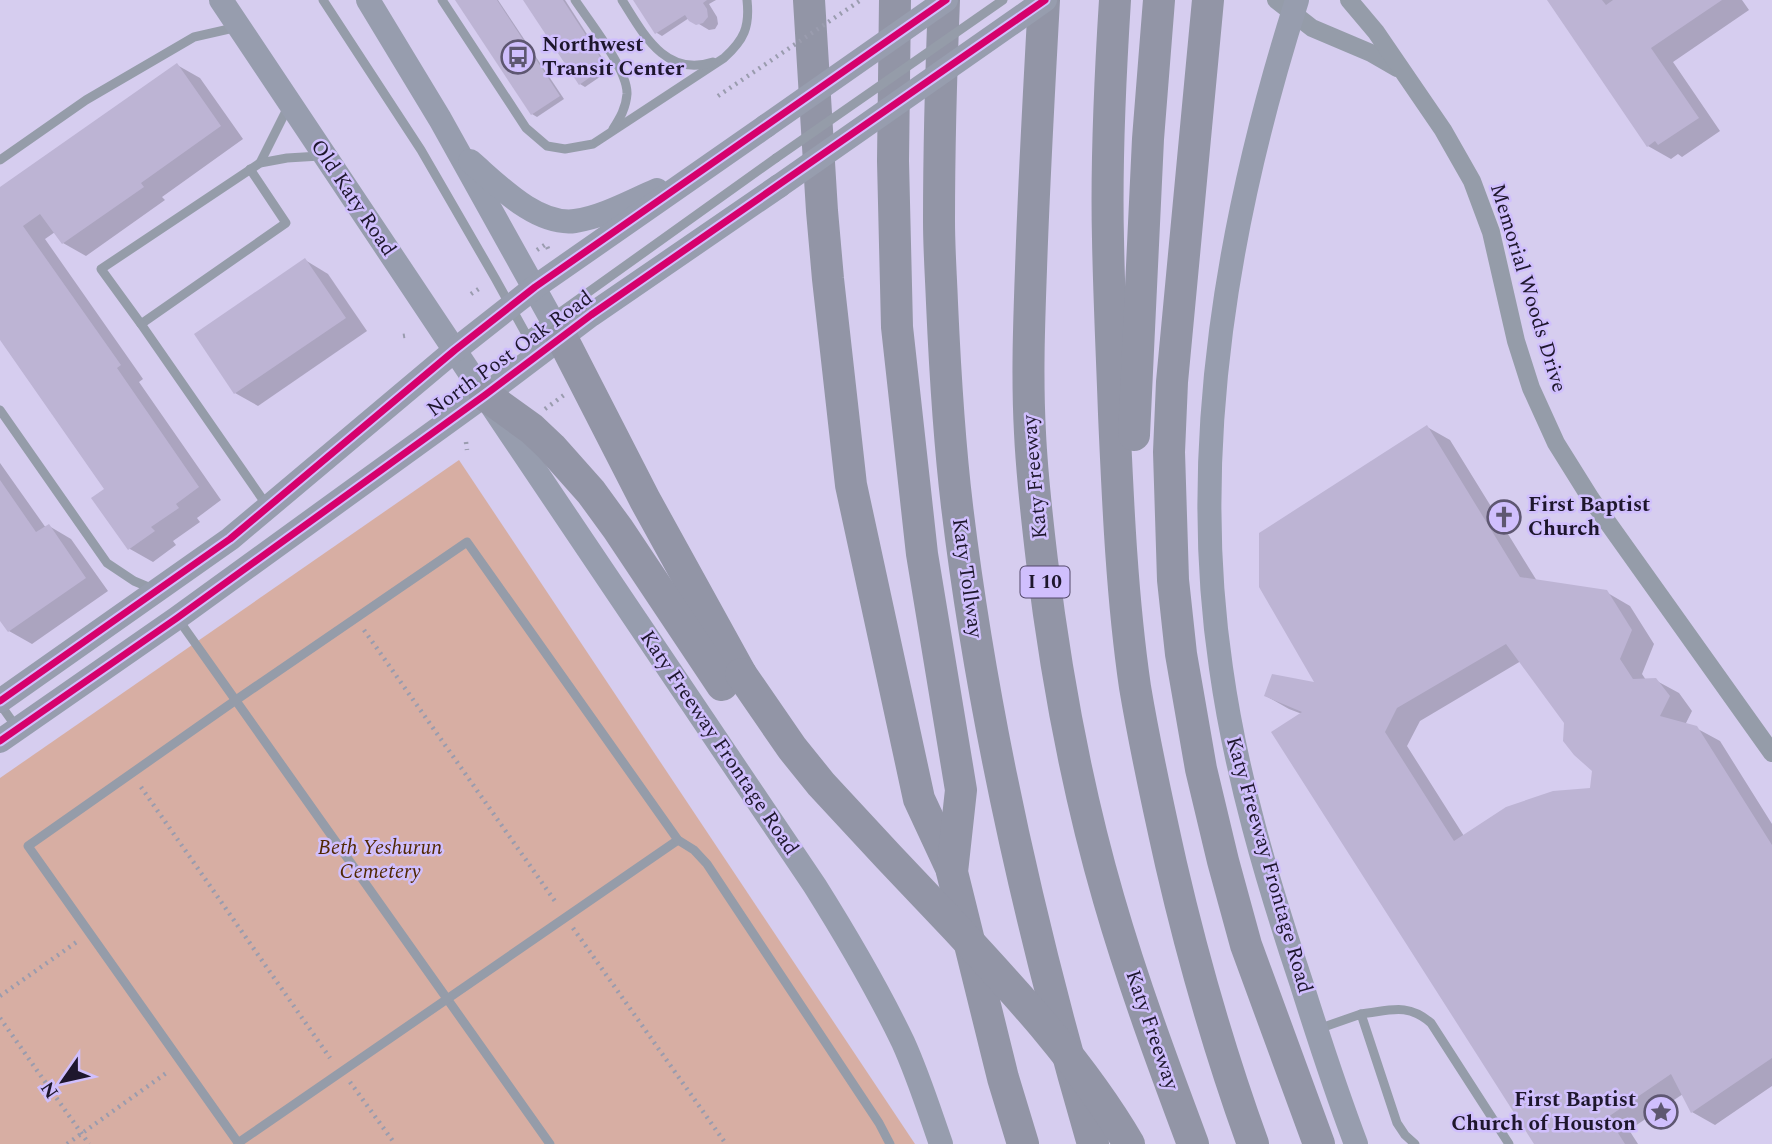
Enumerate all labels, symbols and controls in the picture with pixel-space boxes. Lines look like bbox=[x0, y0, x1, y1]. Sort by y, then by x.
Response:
place label: Northwest Transit Center bbox=[542, 29, 684, 85]
bus stop icon: Northwest Transit Center bbox=[499, 38, 537, 76]
street label: Old Katy Road bbox=[302, 133, 404, 263]
street label: Memorial Woods Drive bbox=[1481, 180, 1575, 396]
street label: North Post Oak Road bbox=[420, 283, 600, 425]
street label: Katy Freeway bbox=[1014, 413, 1056, 541]
place label: First Baptist Church bbox=[1528, 489, 1650, 545]
church icon: First Baptist Church bbox=[1485, 498, 1523, 536]
street label: Katy Tollway bbox=[943, 516, 991, 641]
road number: I 10 bbox=[1020, 566, 1070, 597]
street label: Katy Freeway Frontage Road bbox=[631, 624, 807, 862]
street label: Katy Freeway Frontage Road bbox=[1217, 733, 1321, 997]
park label: Beth Yeshurun Cemetery bbox=[318, 832, 442, 888]
street label: Katy Freeway bbox=[1117, 966, 1188, 1095]
north arrow bbox=[28, 1046, 98, 1116]
text: N bbox=[34, 1075, 67, 1104]
place label: First Baptist Church of Houston bbox=[1451, 1084, 1636, 1140]
place icon: First Baptist Church of Houston bbox=[1642, 1093, 1680, 1131]

